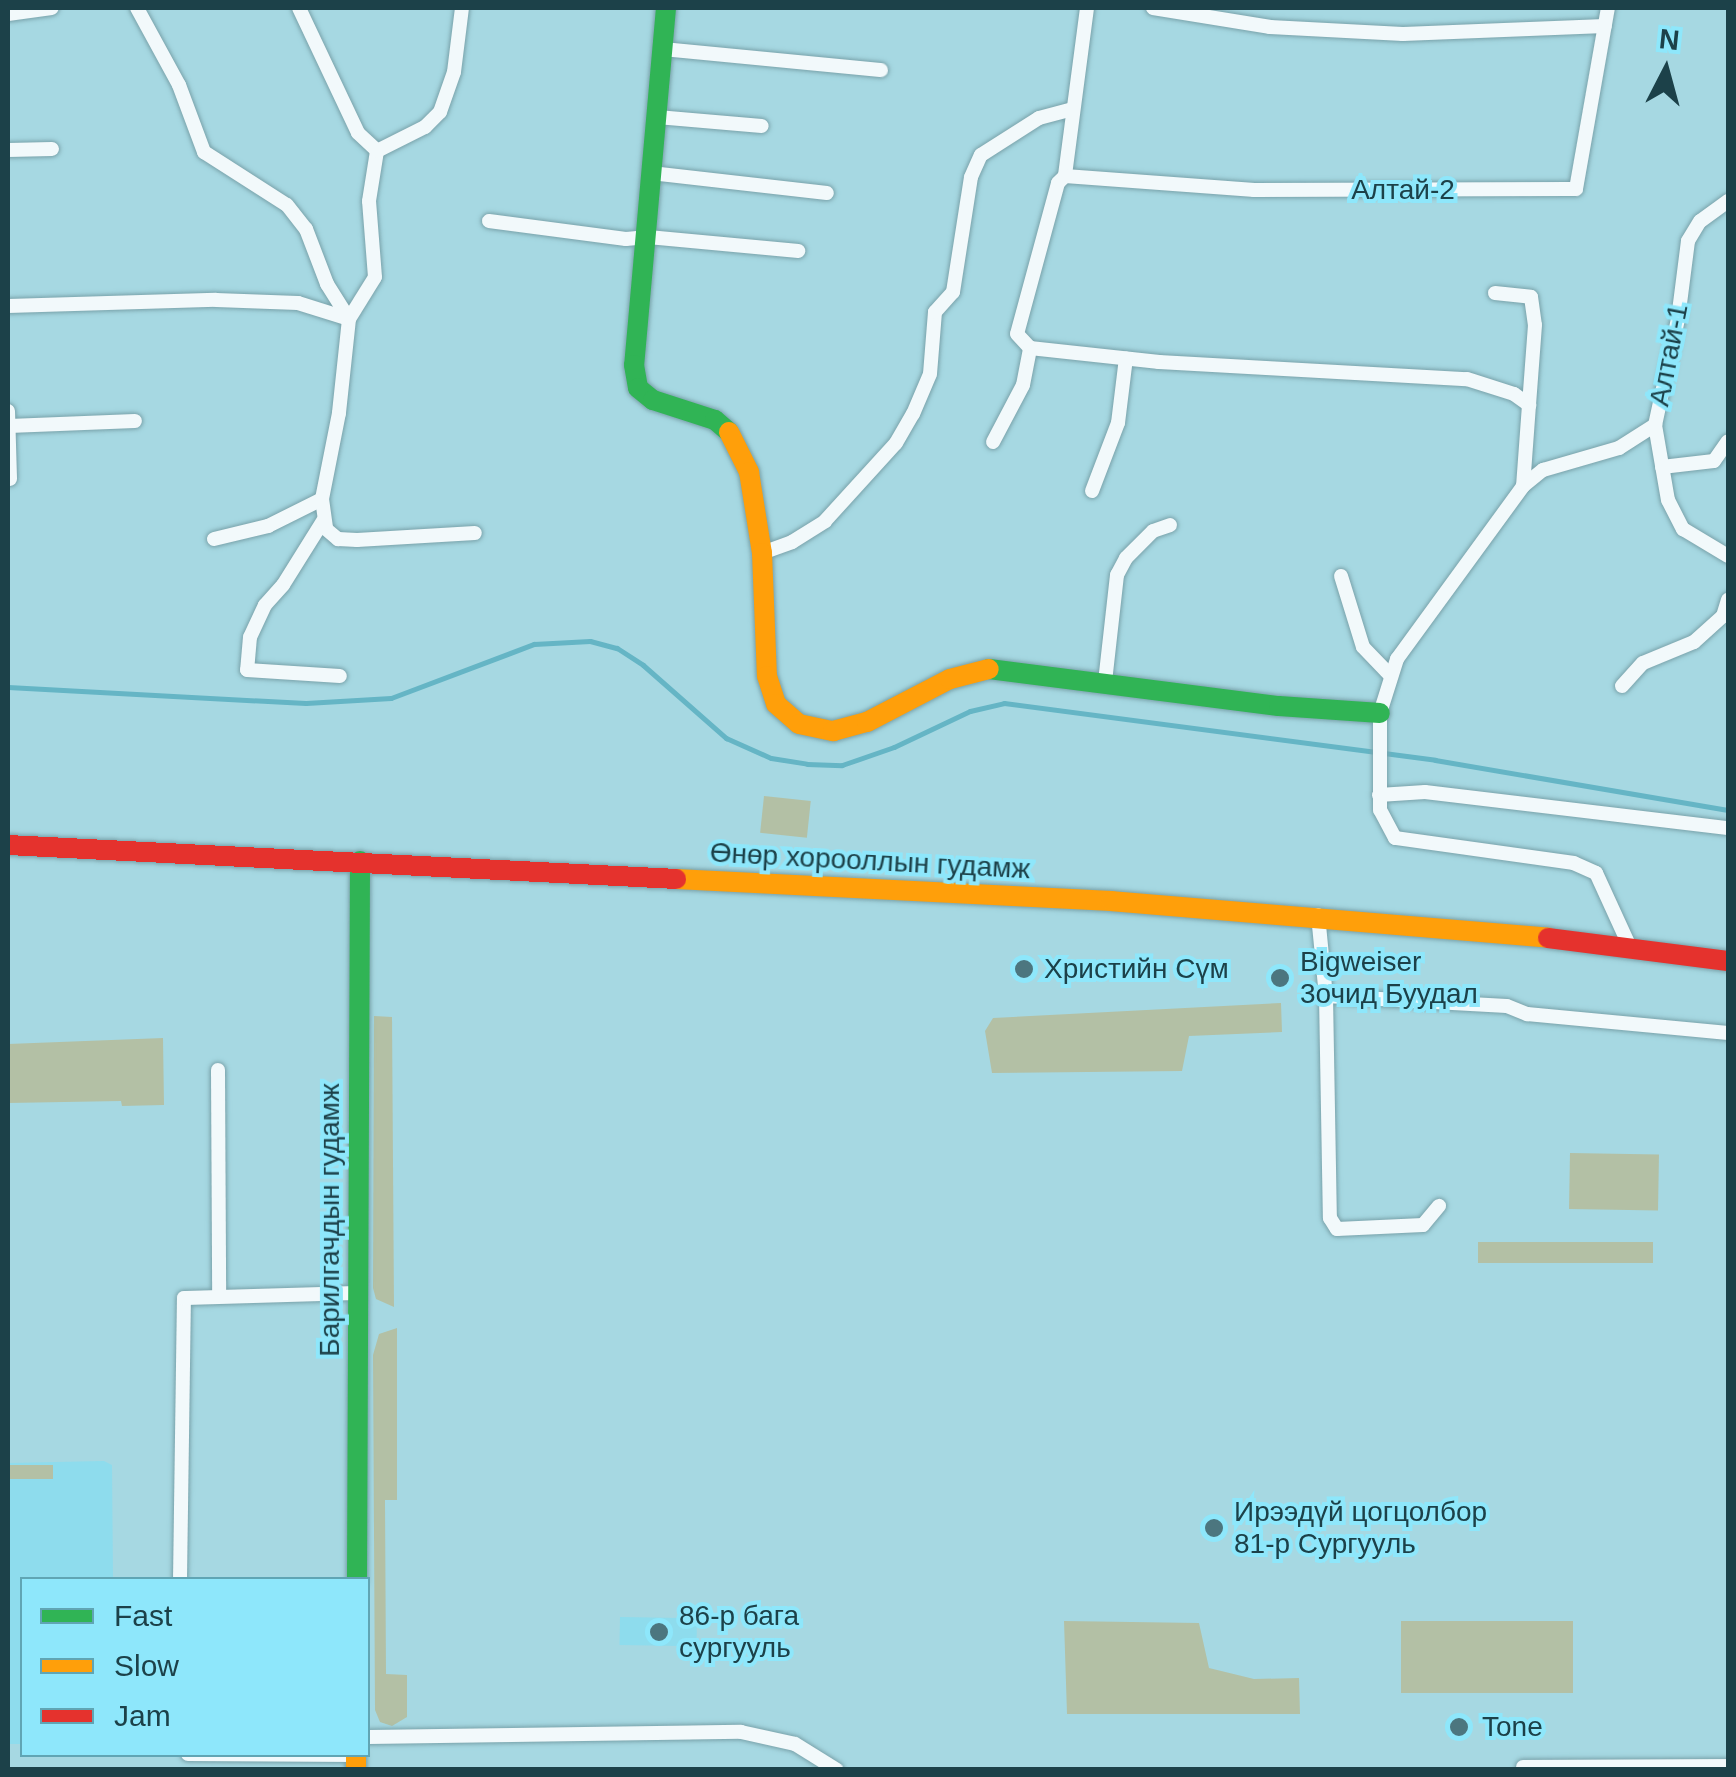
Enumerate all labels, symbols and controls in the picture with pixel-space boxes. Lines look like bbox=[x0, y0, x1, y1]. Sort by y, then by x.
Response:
north arrow bbox=[1616, 20, 1716, 120]
text: N bbox=[1657, 23, 1681, 56]
street label: Алтай-2 bbox=[1351, 173, 1455, 207]
street label: Алтай-1 bbox=[1643, 301, 1695, 409]
street label: Өнөр хорооллын гудамж bbox=[709, 836, 1031, 886]
place label: Bigweiser 3очид Буудал bbox=[1300, 945, 1478, 1011]
place label: Христийн Сүм bbox=[1044, 952, 1229, 986]
marker: Христийн Сүм bbox=[1013, 958, 1035, 980]
marker: Bigweiser 3очид Буудал bbox=[1269, 967, 1291, 989]
street label: Барилгачдын гудамж bbox=[313, 1083, 347, 1357]
place label: Ирээдүй цогцолбор 81-р Сургууль bbox=[1234, 1495, 1487, 1561]
marker: Ирээдүй цогцолбор 81-р Сургууль bbox=[1203, 1517, 1225, 1539]
legend bbox=[20, 1577, 370, 1757]
text: Fast bbox=[114, 1599, 172, 1632]
place label: 86-р бага сургууль bbox=[679, 1599, 799, 1665]
marker: 86-р бага сургууль bbox=[648, 1621, 670, 1643]
text: Slow bbox=[114, 1649, 179, 1682]
text: Jam bbox=[114, 1699, 171, 1732]
place label: Tone bbox=[1482, 1710, 1543, 1744]
marker: Tone bbox=[1446, 1714, 1472, 1740]

